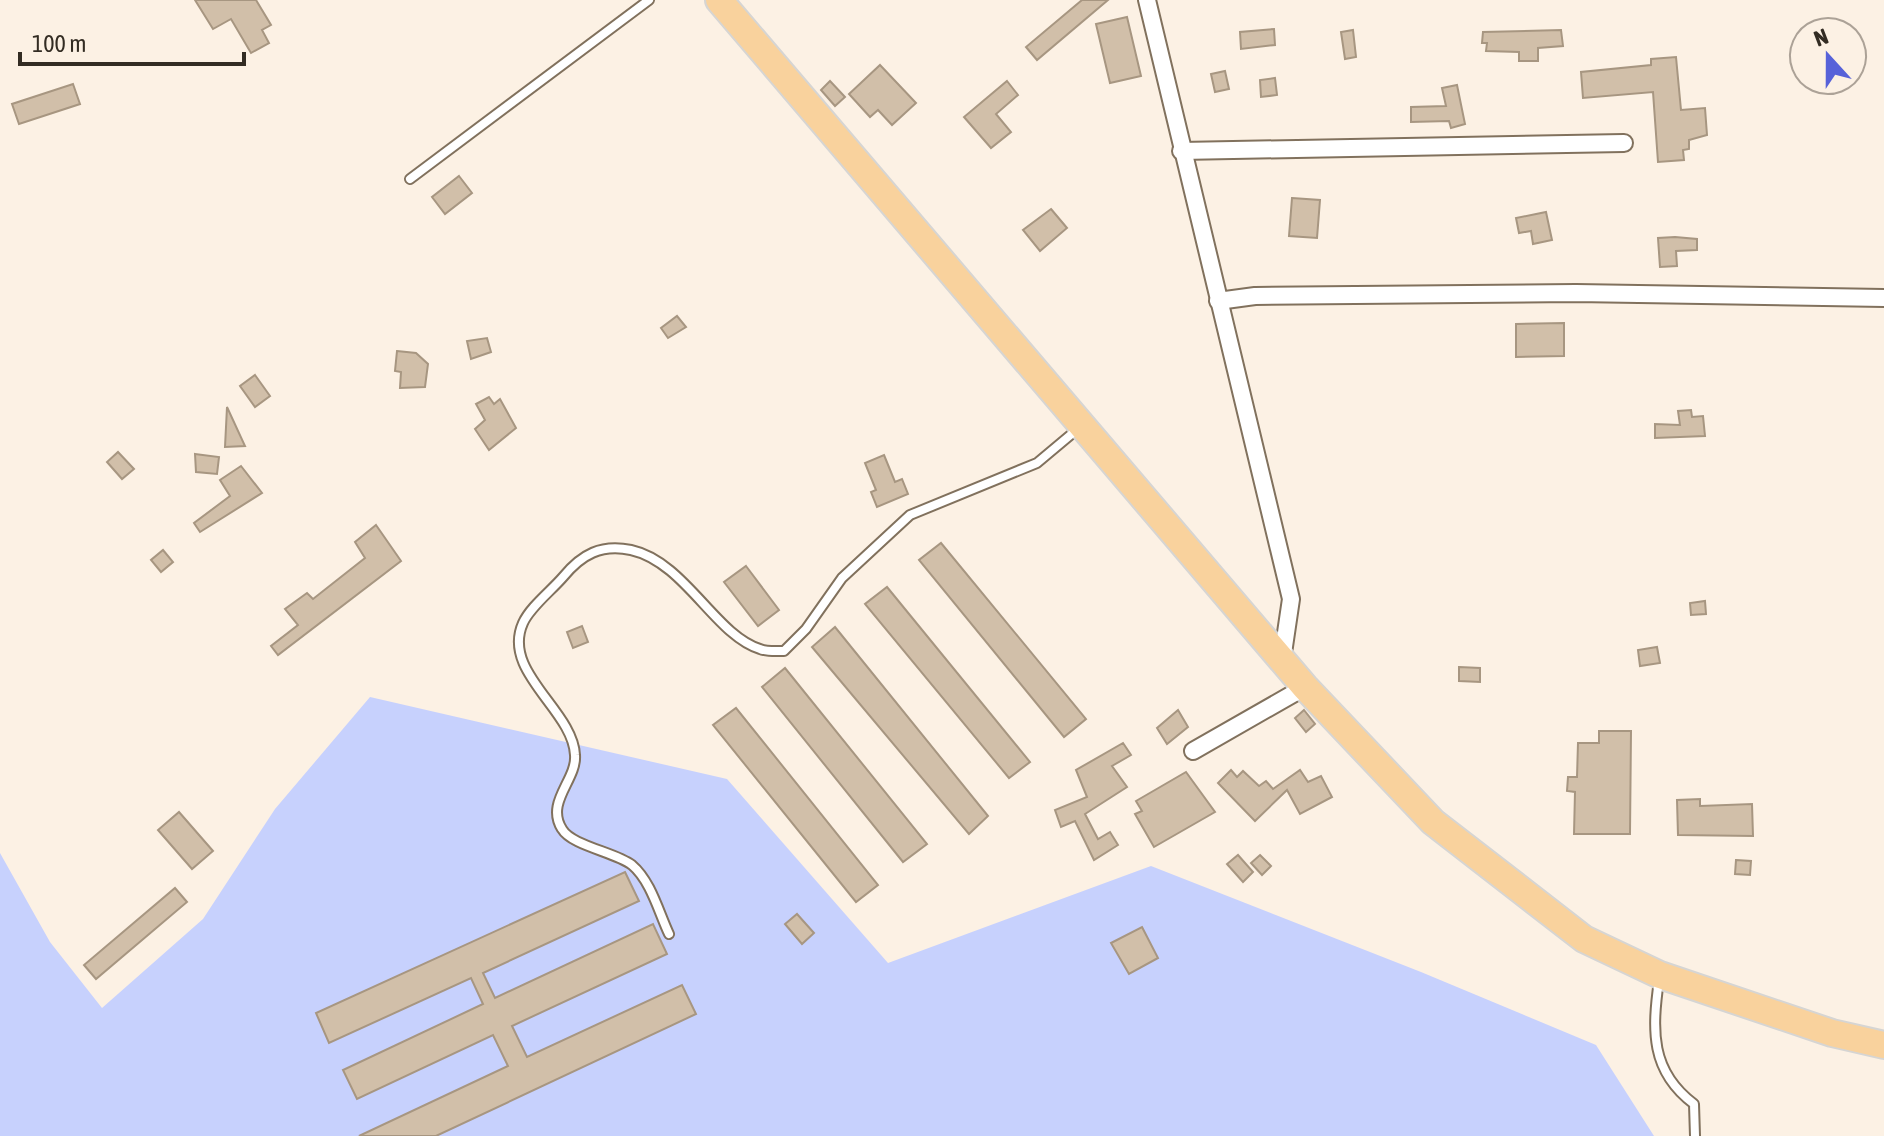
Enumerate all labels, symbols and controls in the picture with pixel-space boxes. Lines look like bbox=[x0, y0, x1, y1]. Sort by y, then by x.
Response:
scale bar bbox=[20, 16, 244, 66]
north arrow bbox=[1788, 16, 1868, 96]
text: N bbox=[1810, 23, 1832, 52]
text: 100 m bbox=[32, 30, 86, 57]

